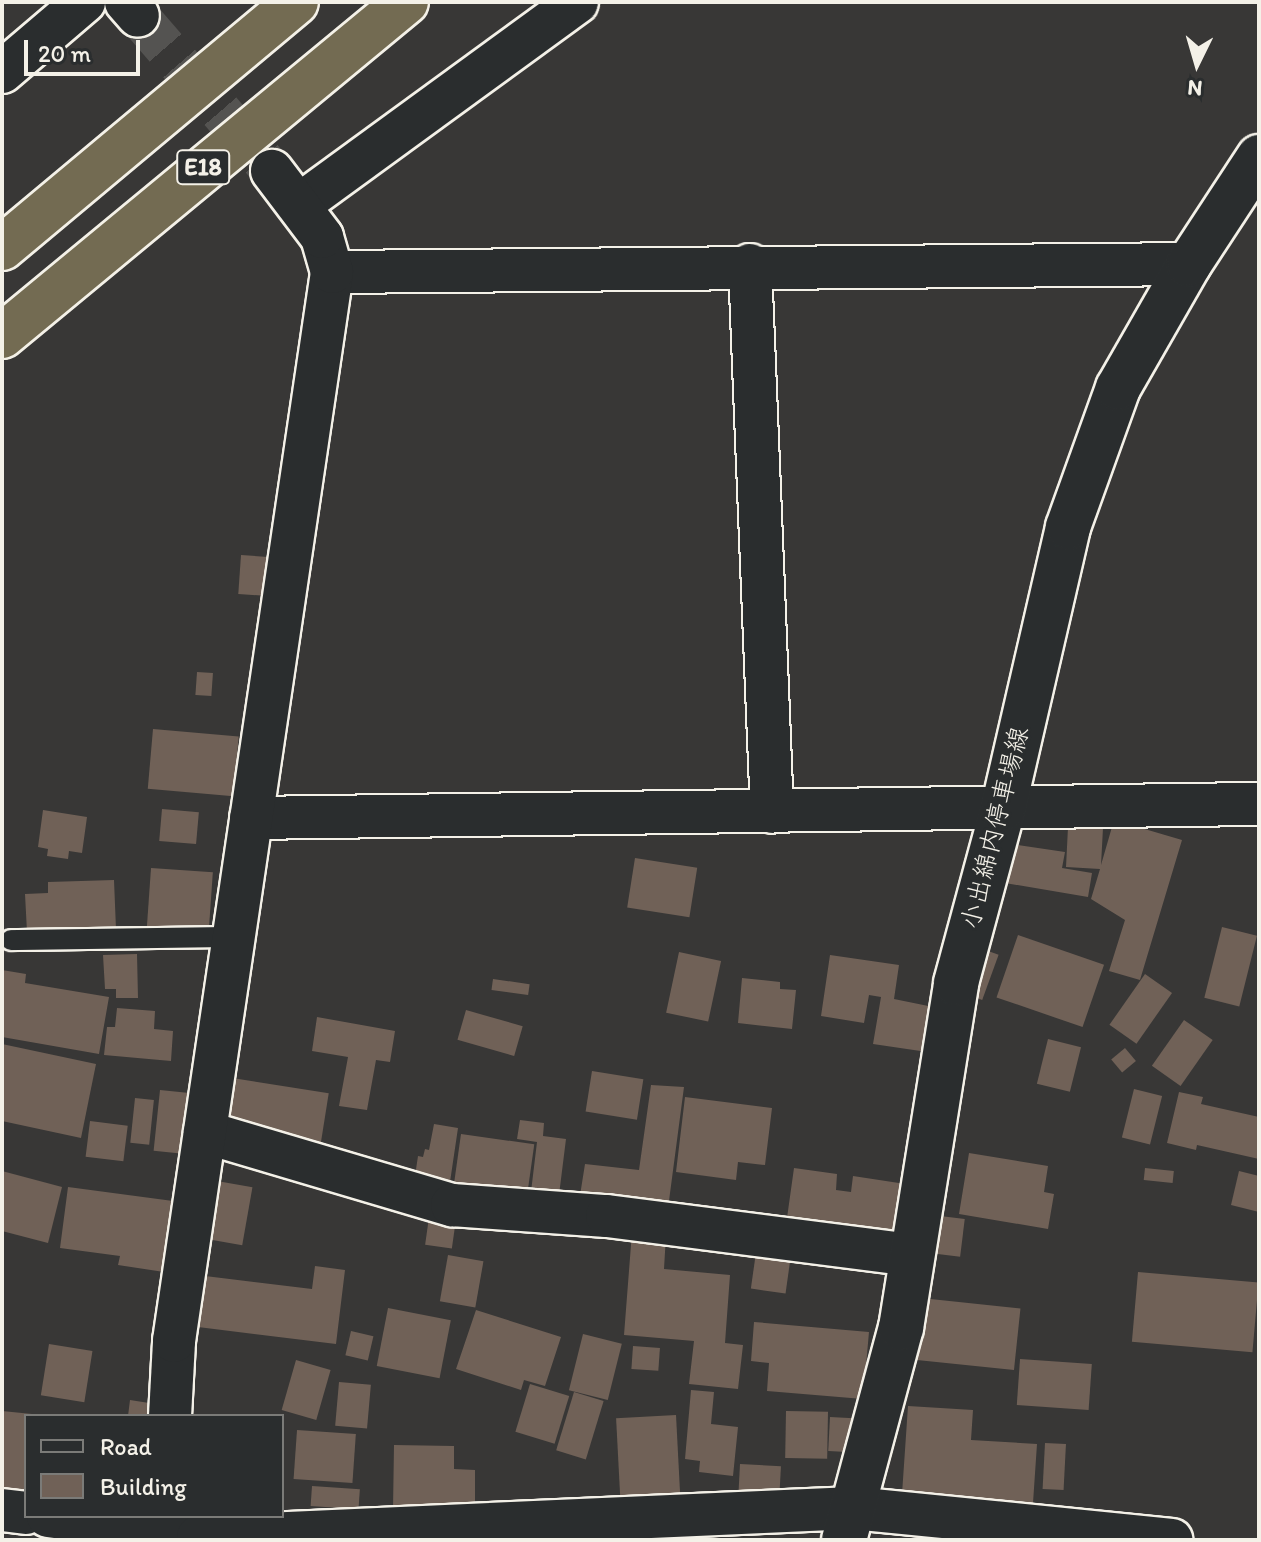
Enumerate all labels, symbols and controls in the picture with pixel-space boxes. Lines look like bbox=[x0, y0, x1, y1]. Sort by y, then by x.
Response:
scale bar bbox=[28, 24, 144, 74]
north arrow bbox=[1157, 24, 1237, 104]
text: 20 m bbox=[38, 39, 91, 68]
text: N bbox=[1186, 74, 1203, 103]
road number: E18 bbox=[175, 147, 231, 187]
street label: 小出綿内停車場線 bbox=[955, 723, 1035, 933]
legend bbox=[24, 1414, 284, 1518]
text: Road bbox=[100, 1432, 152, 1461]
text: Building bbox=[100, 1472, 187, 1501]

